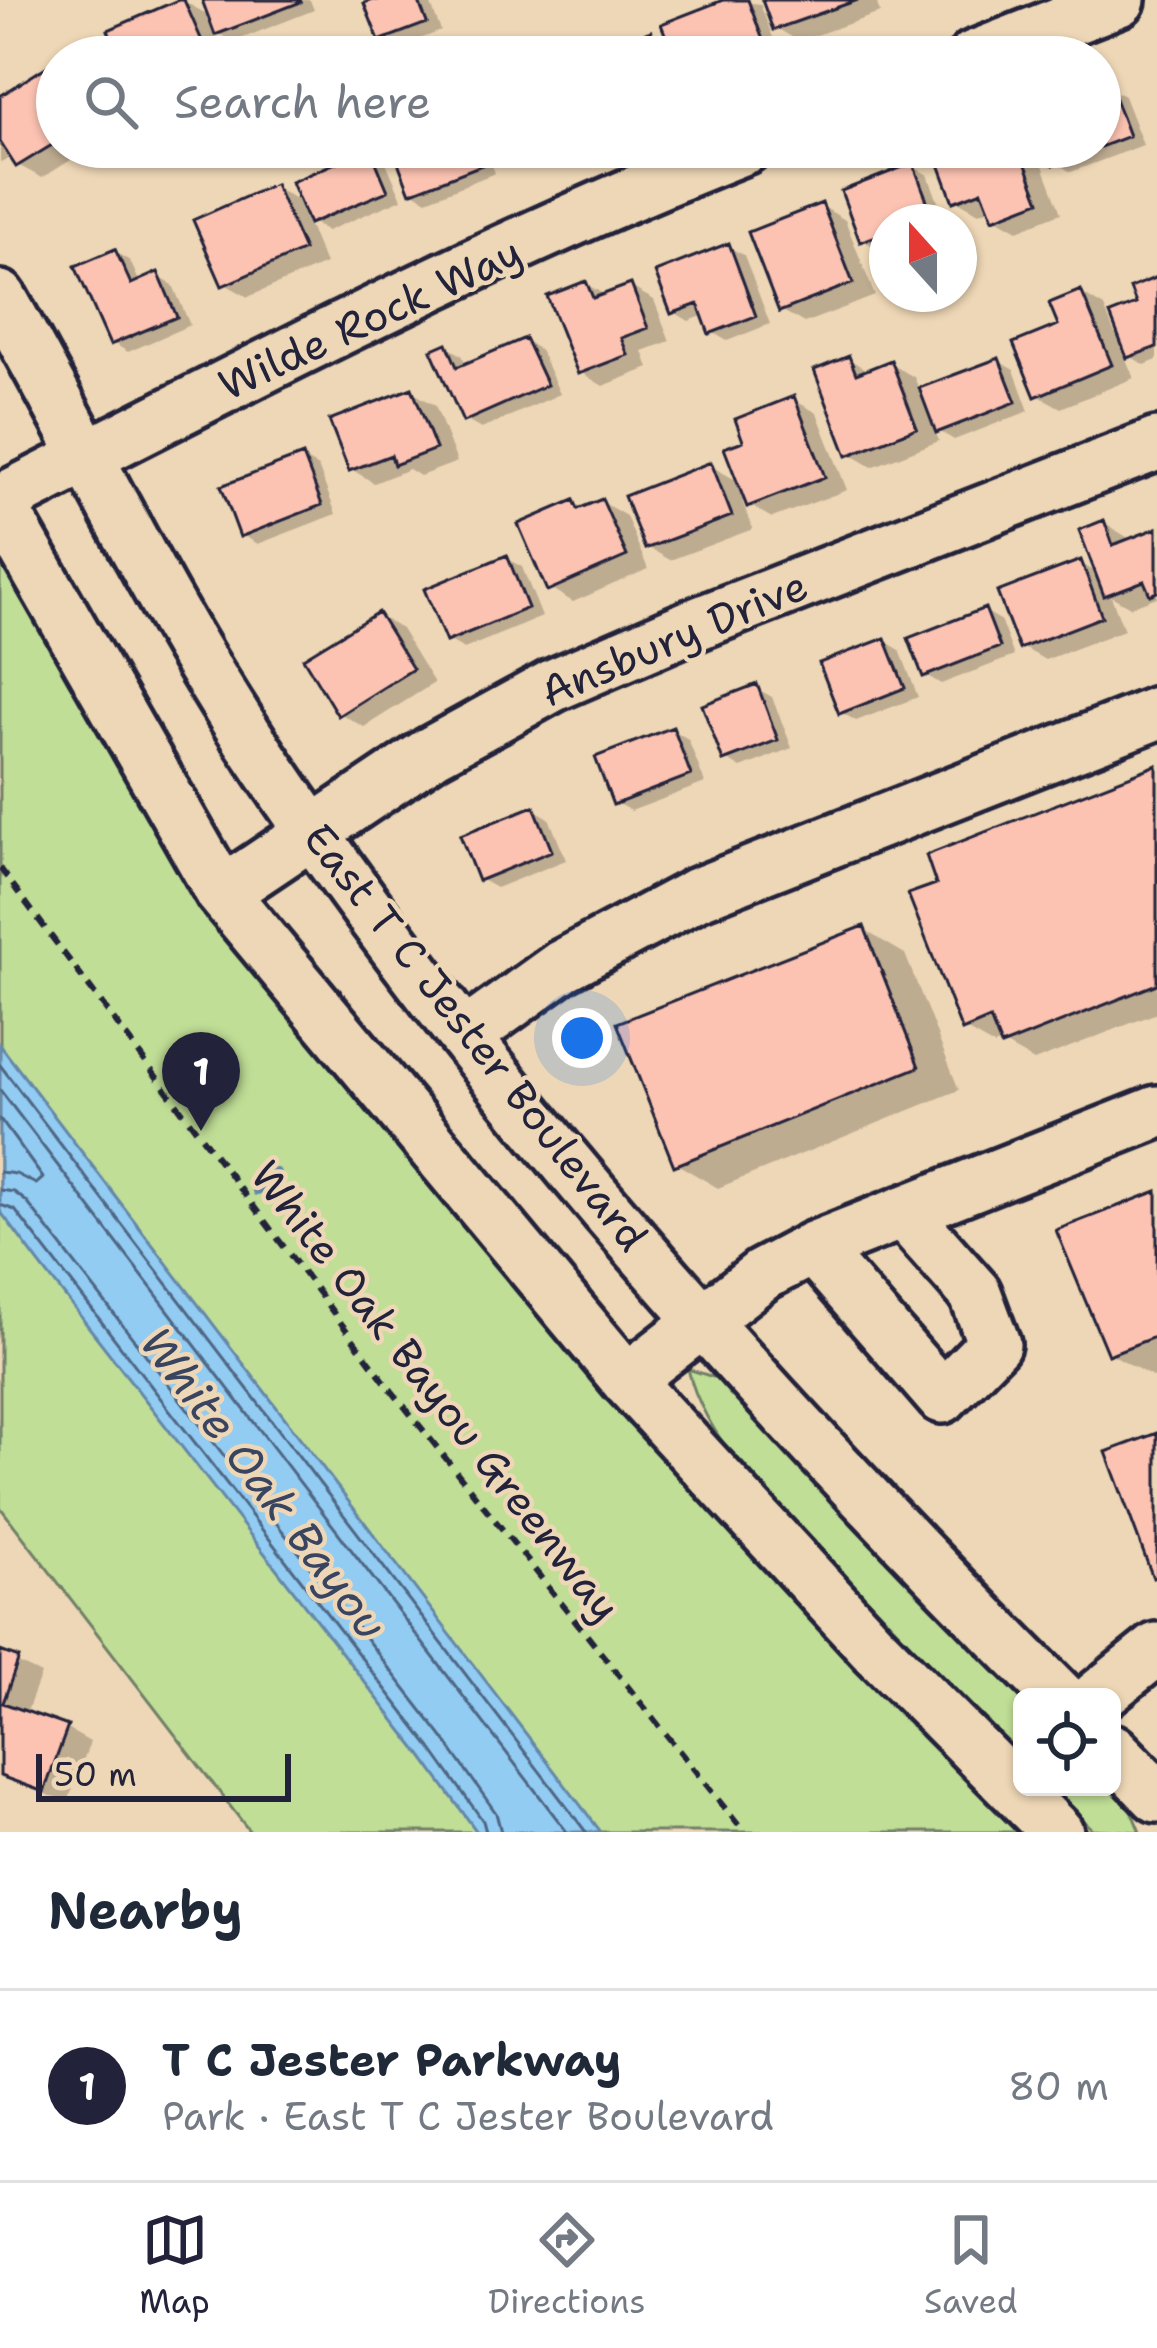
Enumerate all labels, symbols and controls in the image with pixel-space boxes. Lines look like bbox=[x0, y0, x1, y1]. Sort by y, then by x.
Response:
search box bbox=[36, 36, 1121, 168]
icon: search bbox=[78, 69, 144, 135]
text: Search here bbox=[174, 72, 431, 132]
north arrow bbox=[869, 204, 977, 312]
street label: Wilde Rock Way bbox=[209, 223, 531, 413]
street label: Ansbury Drive bbox=[532, 557, 816, 719]
street label: East T C Jester Boulevard bbox=[291, 812, 661, 1262]
your location bbox=[552, 1008, 612, 1068]
pin: 1 bbox=[162, 1032, 240, 1131]
street label: White Oak Bayou Greenway bbox=[241, 1151, 631, 1631]
water label: White Oak Bayou bbox=[129, 1316, 399, 1650]
map controls bbox=[1013, 1688, 1121, 1796]
button: locate bbox=[1013, 1688, 1121, 1796]
scale bar bbox=[36, 1748, 291, 1801]
text: 50 m bbox=[54, 1752, 137, 1797]
text: Nearby bbox=[48, 1876, 243, 1944]
text: T C Jester Parkway bbox=[162, 2030, 622, 2090]
text: 1 bbox=[78, 2060, 96, 2112]
text: 80 m bbox=[1008, 2060, 1109, 2112]
text: Park · East T C Jester Boulevard bbox=[162, 2090, 774, 2142]
tab: Map bbox=[139, 2207, 210, 2324]
tab: Directions bbox=[488, 2207, 646, 2324]
tab: Saved bbox=[924, 2207, 1018, 2324]

